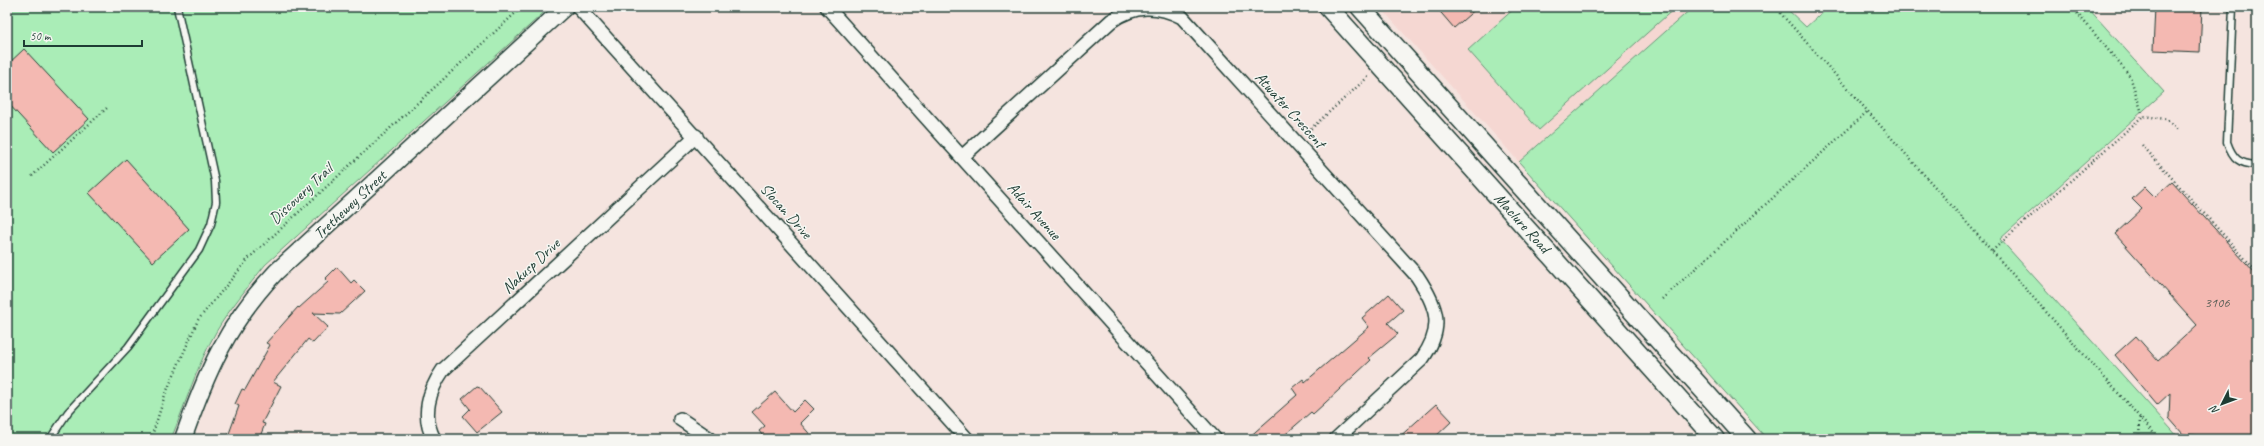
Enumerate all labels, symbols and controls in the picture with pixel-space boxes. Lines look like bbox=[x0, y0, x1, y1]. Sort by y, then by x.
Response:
scale bar bbox=[24, 22, 142, 48]
text: 50 m bbox=[30, 28, 52, 44]
street label: Atwater Crescent bbox=[1250, 68, 1331, 154]
street label: Discovery Trail bbox=[265, 157, 339, 229]
street label: Trethewey Street bbox=[309, 165, 392, 244]
street label: Adair Avenue bbox=[1003, 178, 1066, 245]
street label: Slocan Drive bbox=[756, 179, 817, 244]
street label: Maclure Road bbox=[1490, 189, 1556, 259]
street label: Nakusp Drive bbox=[498, 233, 566, 298]
house number: 3106 bbox=[2204, 294, 2230, 311]
north arrow bbox=[2202, 384, 2242, 424]
text: N bbox=[2206, 402, 2222, 418]

